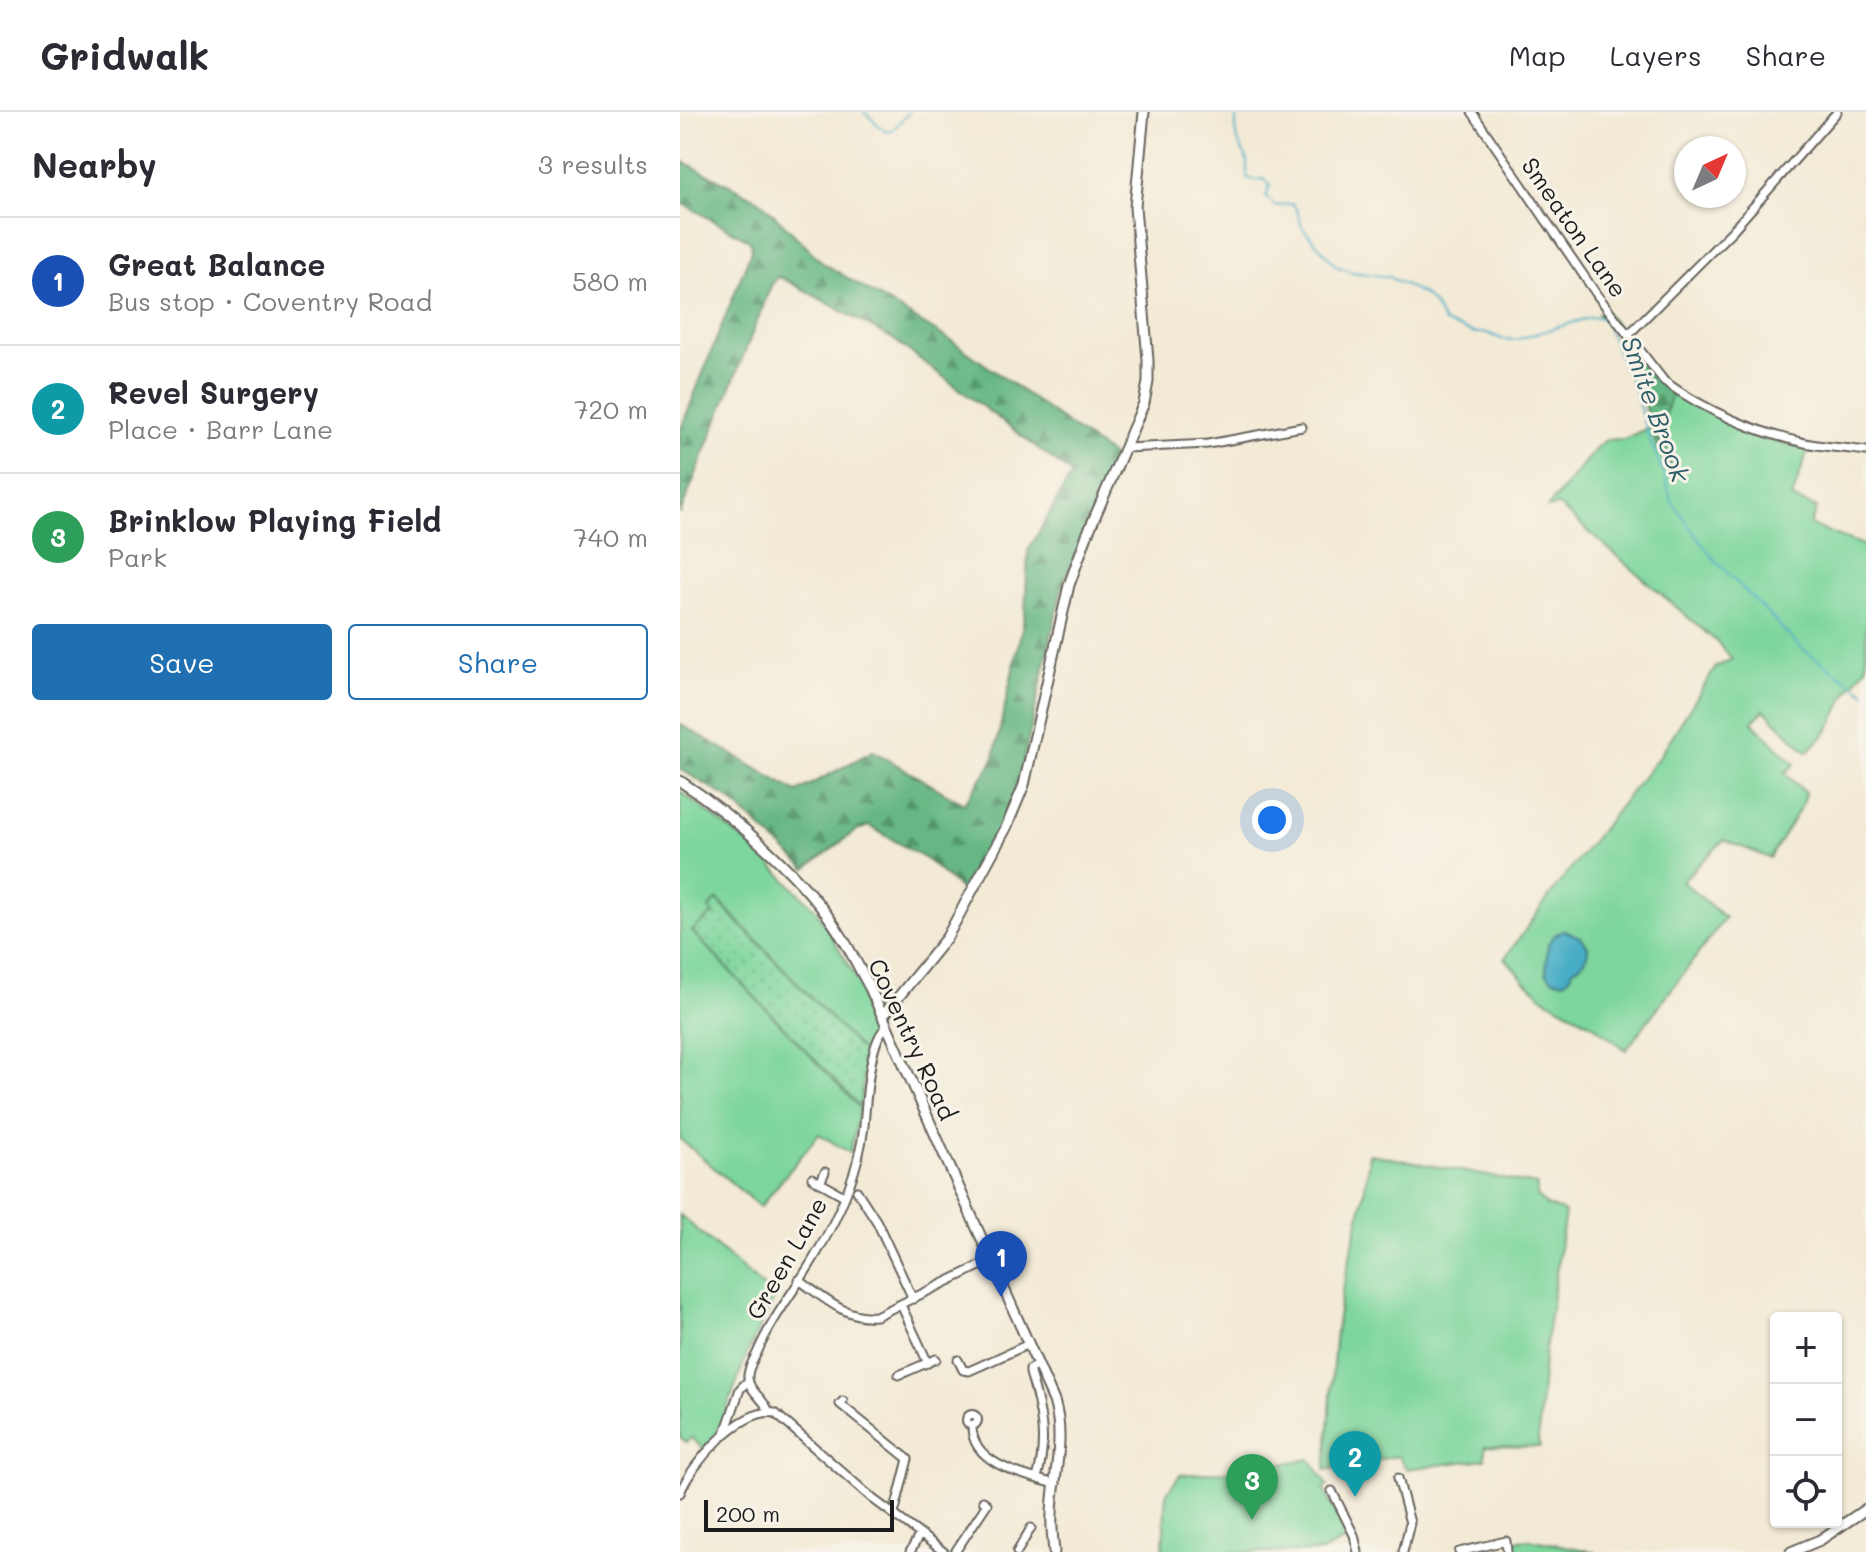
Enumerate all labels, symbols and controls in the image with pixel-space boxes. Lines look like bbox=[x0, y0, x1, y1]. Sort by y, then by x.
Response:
text: Gridwalk bbox=[40, 30, 209, 80]
text: Map bbox=[1509, 37, 1566, 73]
text: Layers bbox=[1610, 37, 1702, 73]
text: Share bbox=[1746, 37, 1826, 73]
north arrow bbox=[1674, 136, 1746, 208]
text: Nearby bbox=[32, 142, 157, 187]
text: 3 results bbox=[538, 147, 648, 181]
street label: Smeaton Lane bbox=[1515, 151, 1635, 303]
text: Great Balance bbox=[108, 244, 325, 284]
text: 1 bbox=[52, 264, 64, 298]
text: 580 m bbox=[572, 264, 648, 298]
text: Bus stop · Coventry Road bbox=[108, 284, 432, 318]
water label: Smite Brook bbox=[1614, 331, 1699, 488]
text: Revel Surgery bbox=[108, 372, 319, 412]
text: 2 bbox=[51, 392, 65, 426]
text: 720 m bbox=[574, 392, 648, 426]
text: Place · Barr Lane bbox=[108, 412, 333, 446]
text: Brinklow Playing Field bbox=[108, 500, 441, 540]
text: 3 bbox=[50, 520, 66, 554]
text: 740 m bbox=[573, 520, 648, 554]
text: Park bbox=[108, 540, 167, 574]
button: Save bbox=[32, 624, 332, 700]
button: Share bbox=[348, 624, 648, 700]
your location bbox=[1252, 800, 1292, 840]
street label: Coventry Road bbox=[862, 953, 964, 1125]
street label: Green Lane bbox=[739, 1191, 833, 1325]
pin: 1 bbox=[975, 1231, 1027, 1297]
map controls bbox=[1770, 1312, 1842, 1528]
button: + bbox=[1770, 1312, 1842, 1384]
button: − bbox=[1770, 1384, 1842, 1456]
pin: 2 bbox=[1329, 1431, 1381, 1497]
pin: 3 bbox=[1226, 1454, 1278, 1520]
button: locate bbox=[1770, 1456, 1842, 1528]
scale bar bbox=[704, 1496, 894, 1532]
text: 200 m bbox=[716, 1499, 780, 1528]

